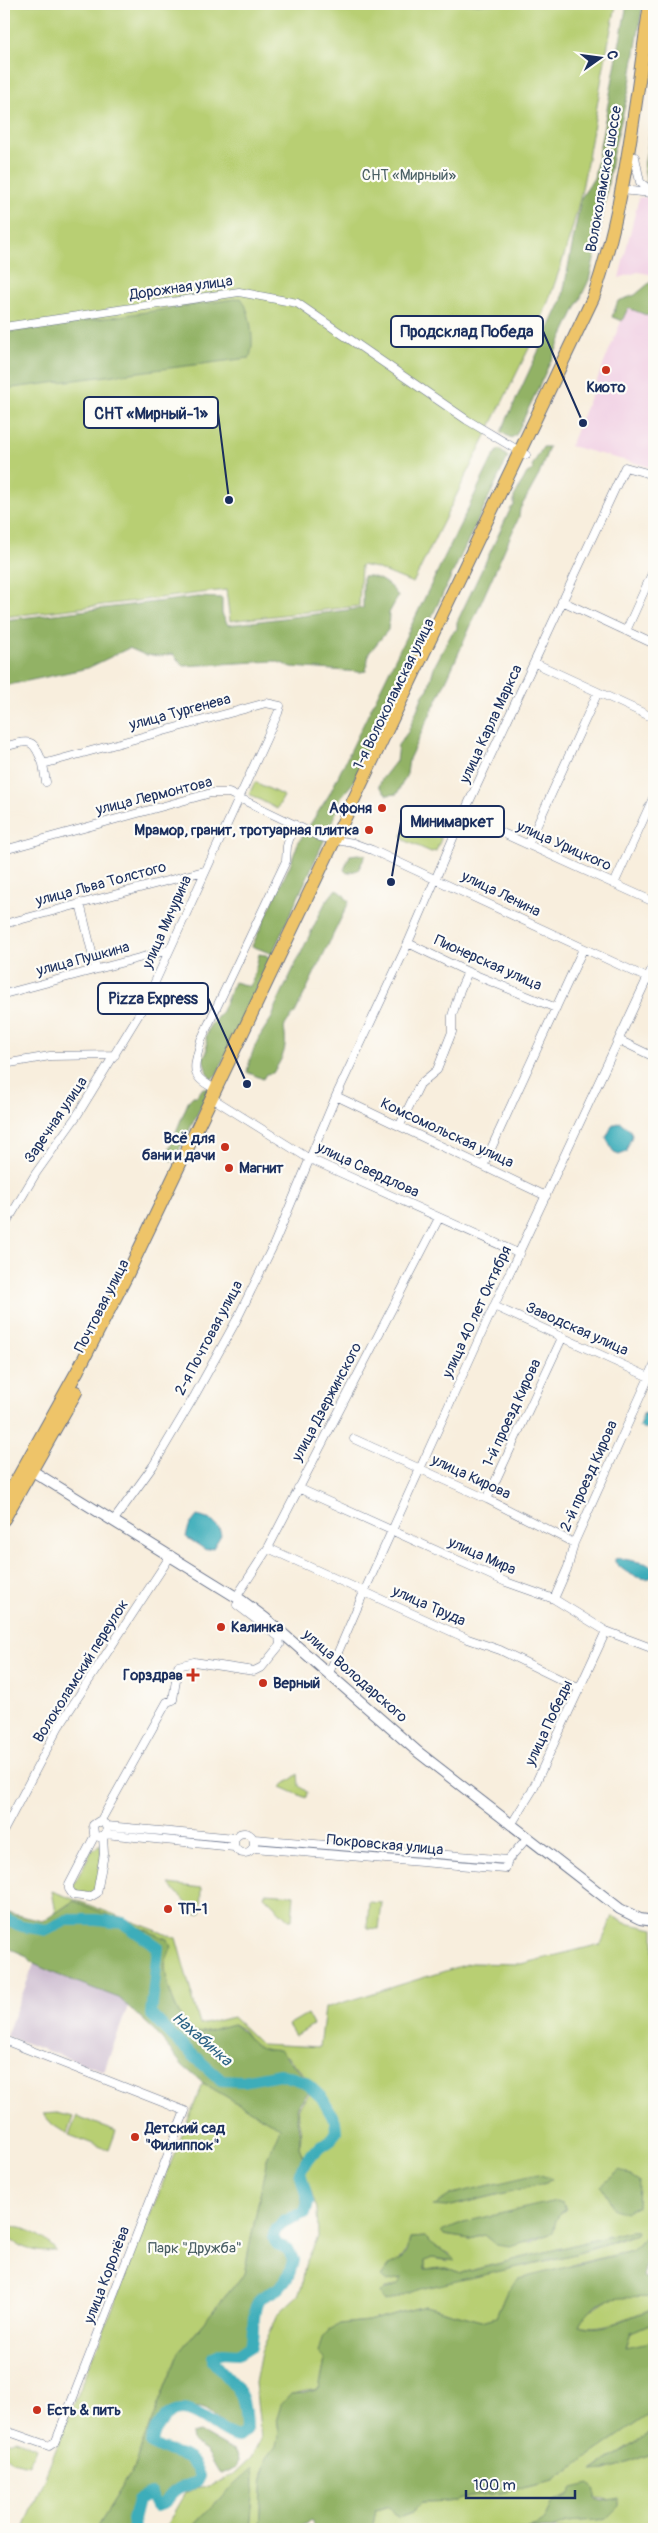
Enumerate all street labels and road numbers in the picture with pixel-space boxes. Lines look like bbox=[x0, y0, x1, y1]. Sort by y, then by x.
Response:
street label: Волоколамское шоссе bbox=[582, 104, 626, 254]
street label: Дорожная улица bbox=[127, 271, 234, 305]
street label: 1-я Волоколамская улица bbox=[349, 615, 439, 773]
street label: улица Карла Маркса bbox=[455, 662, 527, 787]
street label: улица Тургенева bbox=[126, 689, 233, 735]
street label: улица Лермонтова bbox=[93, 772, 214, 820]
street label: улица Урицкого bbox=[513, 816, 614, 875]
street label: улица Льва Толстого bbox=[33, 857, 168, 911]
street label: улица Ленина bbox=[457, 866, 544, 921]
street label: улица Мичурина bbox=[138, 872, 196, 973]
street label: Пионерская улица bbox=[431, 931, 545, 995]
street label: улица Пушкина bbox=[33, 937, 132, 981]
street label: Заречная улица bbox=[20, 1073, 92, 1167]
street label: Комсомольская улица bbox=[377, 1094, 517, 1172]
street label: улица Свердлова bbox=[313, 1138, 422, 1202]
street label: улица 40 лет Октября bbox=[438, 1243, 516, 1382]
street label: Почтовая улица bbox=[70, 1256, 134, 1356]
street label: 2-я Почтовая улица bbox=[171, 1277, 247, 1399]
street label: Заводская улица bbox=[523, 1298, 631, 1360]
street label: улица Дзержинского bbox=[287, 1339, 366, 1465]
street label: 1-й проезд Кирова bbox=[479, 1356, 545, 1470]
street label: 2-й проезд Кирова bbox=[556, 1417, 622, 1535]
street label: улица Кирова bbox=[427, 1450, 514, 1504]
street label: улица Мира bbox=[444, 1532, 519, 1579]
street label: улица Труда bbox=[388, 1581, 469, 1631]
street label: Волоколамский переулок bbox=[29, 1596, 133, 1746]
street label: улица Володарского bbox=[298, 1625, 411, 1727]
street label: улица Победы bbox=[520, 1677, 577, 1770]
street label: Покровская улица bbox=[326, 1830, 444, 1860]
street label: улица Королёва bbox=[79, 2224, 134, 2327]

